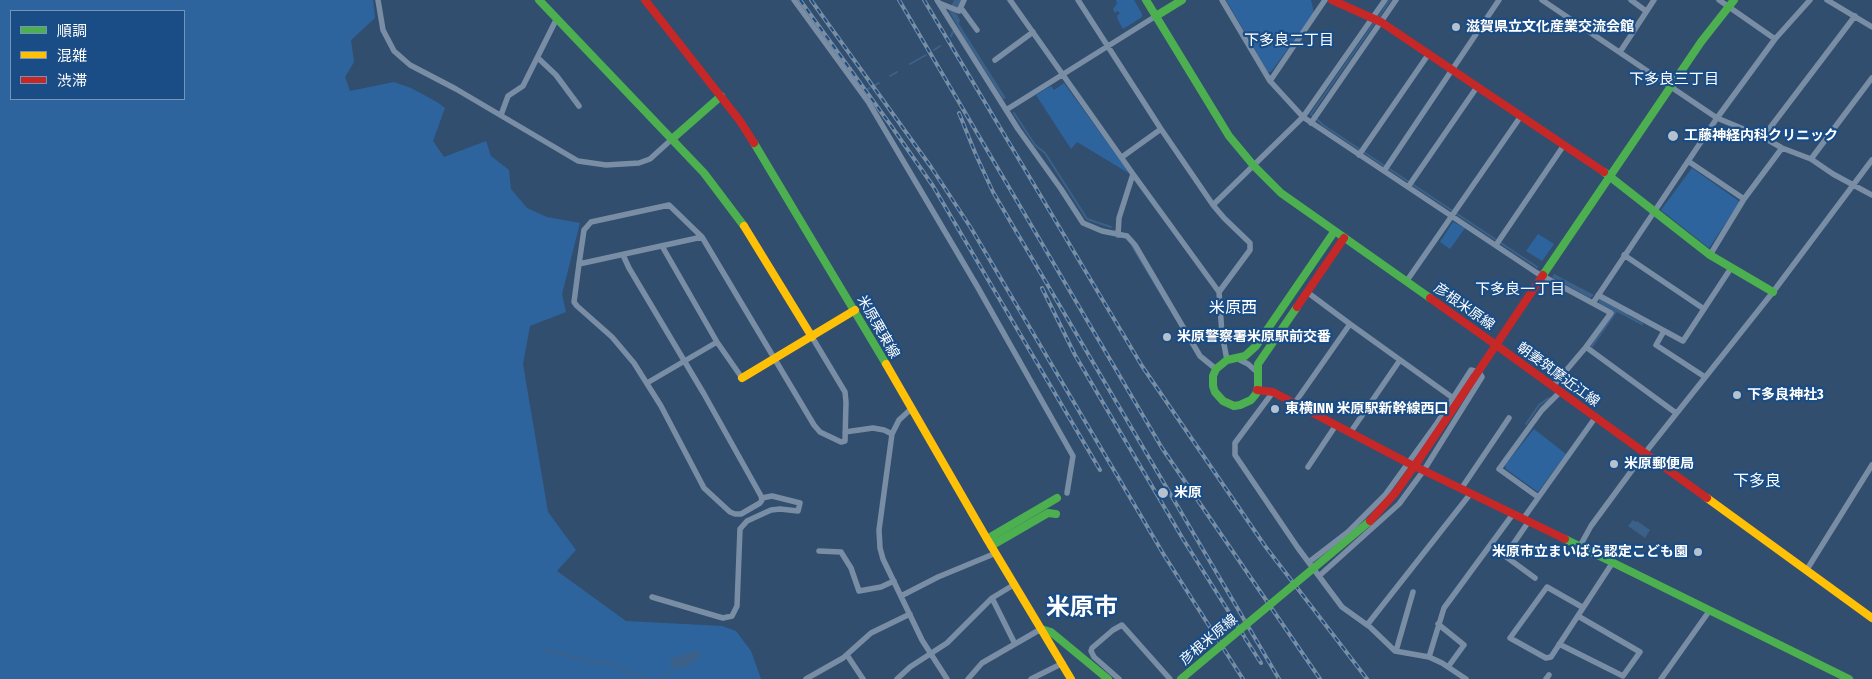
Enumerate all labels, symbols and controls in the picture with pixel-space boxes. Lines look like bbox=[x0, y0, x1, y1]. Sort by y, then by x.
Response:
legend bbox=[10, 10, 185, 100]
place label: 滋賀県立文化産業交流会館 bbox=[1466, 19, 1634, 35]
marker: 滋賀県立文化産業交流会館 bbox=[1450, 21, 1462, 33]
text: 順調 bbox=[57, 22, 87, 40]
district label: 下多良二丁目 bbox=[1244, 32, 1334, 50]
text: 混雑 bbox=[57, 47, 87, 65]
district label: 下多良三丁目 bbox=[1629, 71, 1719, 89]
text: 渋滞 bbox=[57, 72, 87, 90]
place label: 工藤神経内科クリニック bbox=[1684, 128, 1838, 144]
marker: 工藤神経内科クリニック bbox=[1666, 129, 1680, 143]
street label: 彦根米原線 bbox=[1431, 280, 1497, 334]
district label: 下多良一丁目 bbox=[1475, 281, 1565, 299]
street label: 米原栗東線 bbox=[853, 292, 903, 362]
district label: 米原西 bbox=[1209, 299, 1257, 319]
place label: 米原警察署米原駅前交番 bbox=[1177, 329, 1331, 345]
marker: 米原警察署米原駅前交番 bbox=[1161, 331, 1173, 343]
street label: 朝妻筑摩近江線 bbox=[1513, 339, 1603, 411]
place label: 下多良神社3 bbox=[1747, 387, 1824, 403]
marker: 下多良神社3 bbox=[1731, 389, 1743, 401]
place label: 東横INN 米原駅新幹線西口 bbox=[1285, 401, 1448, 417]
marker: 東横INN 米原駅新幹線西口 bbox=[1269, 403, 1281, 415]
place label: 米原郵便局 bbox=[1624, 456, 1694, 472]
marker: 米原郵便局 bbox=[1608, 458, 1620, 470]
district label: 下多良 bbox=[1733, 472, 1781, 492]
place label: 米原 bbox=[1174, 485, 1202, 501]
marker: 米原 bbox=[1156, 486, 1170, 500]
place label: 米原市立まいばら認定こども園 bbox=[1492, 544, 1688, 560]
marker: 米原市立まいばら認定こども園 bbox=[1692, 546, 1704, 558]
district label: 米原市 bbox=[1046, 594, 1118, 622]
street label: 彦根米原線 bbox=[1177, 611, 1241, 669]

